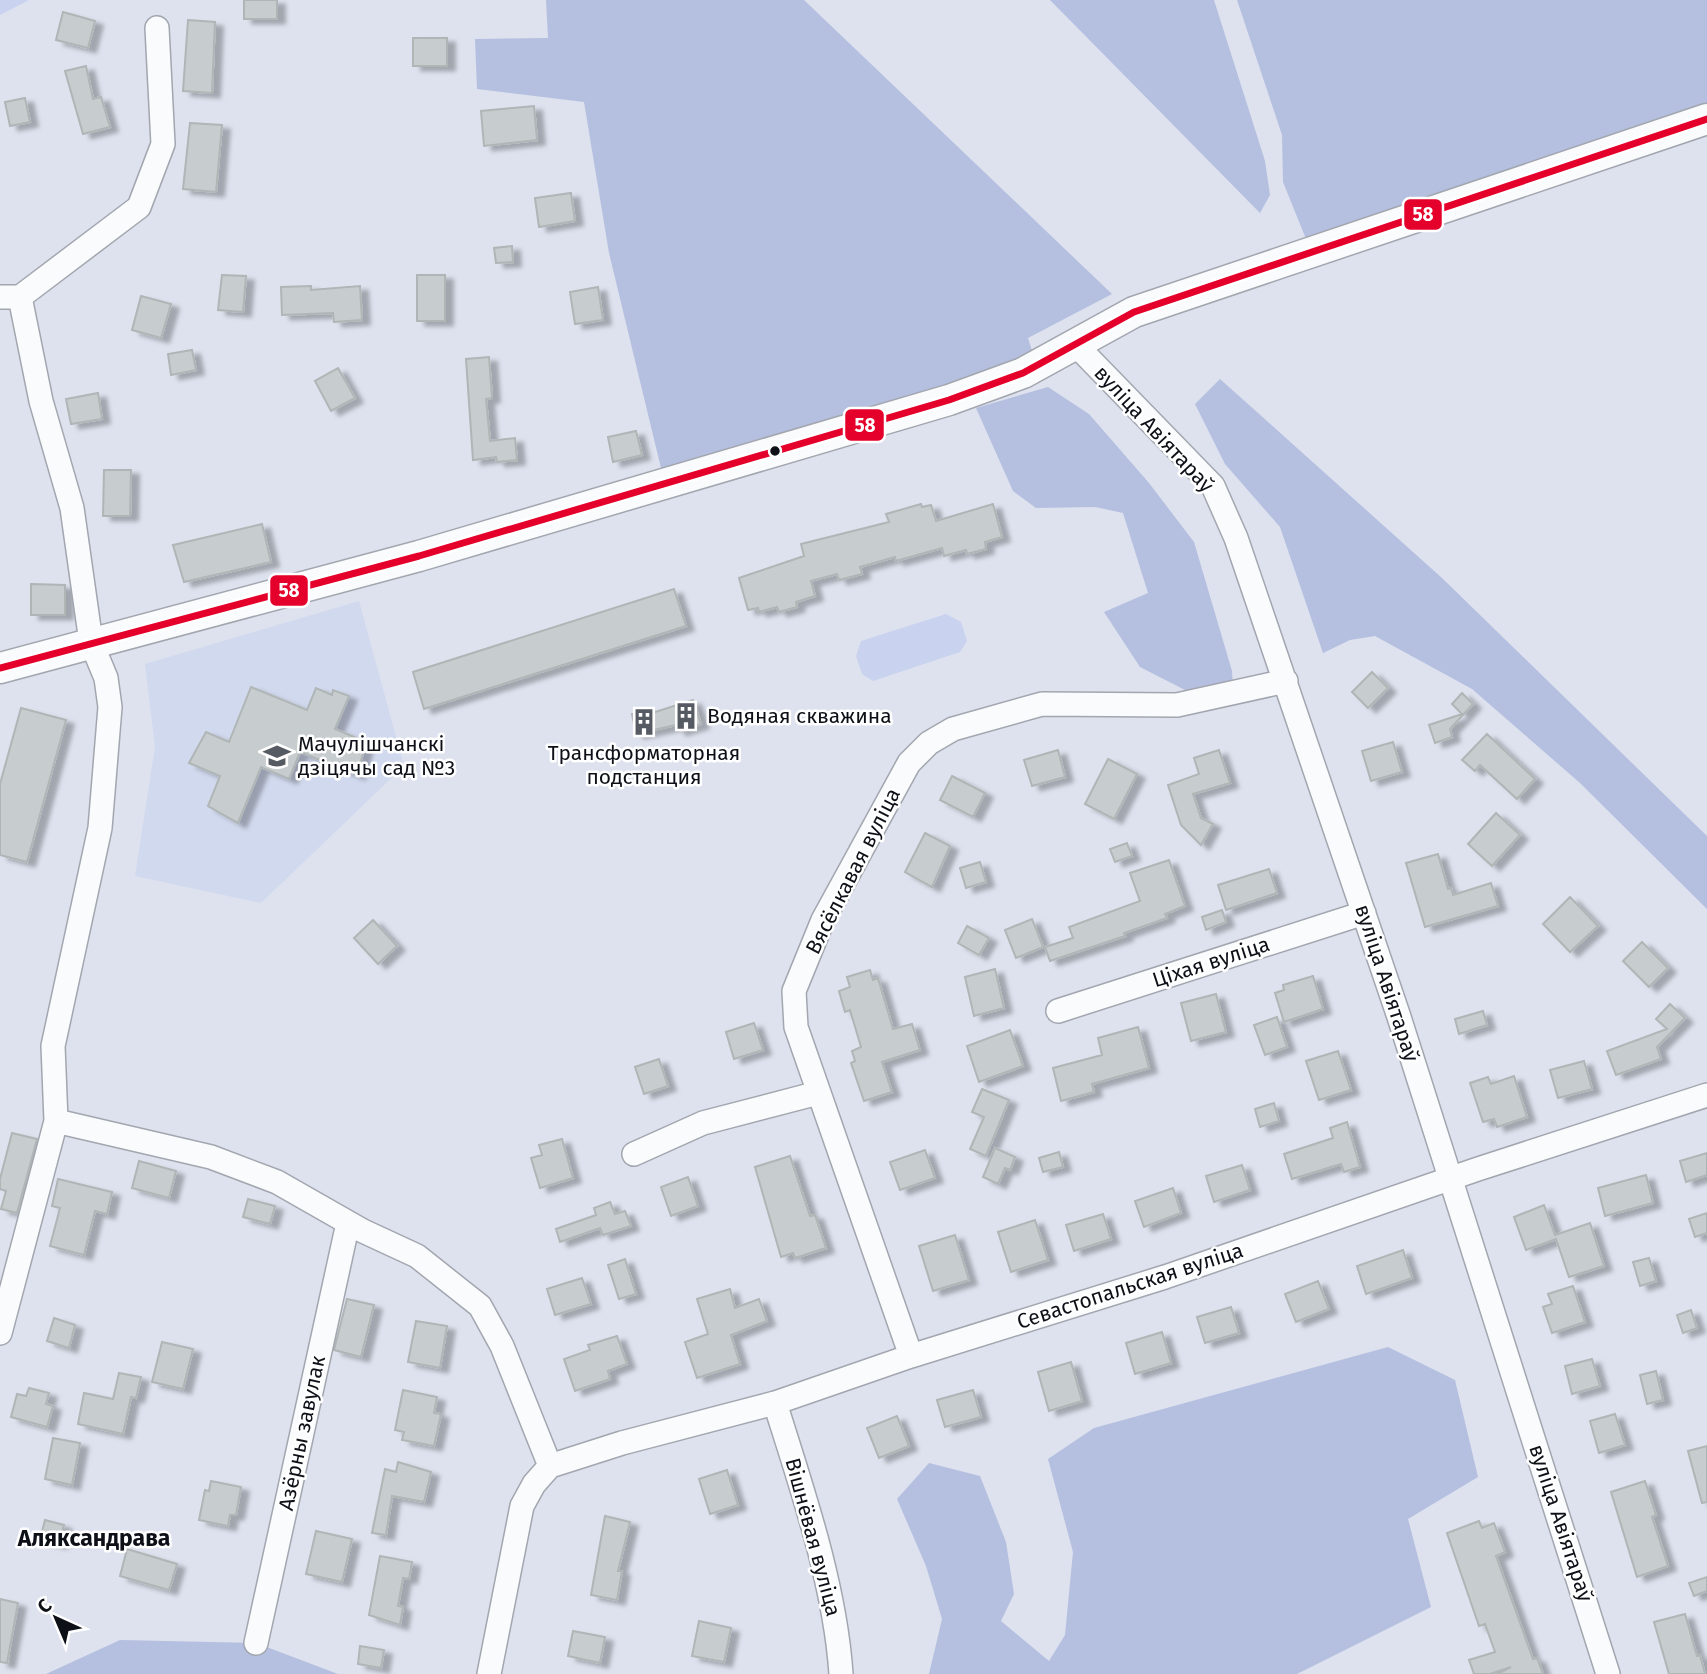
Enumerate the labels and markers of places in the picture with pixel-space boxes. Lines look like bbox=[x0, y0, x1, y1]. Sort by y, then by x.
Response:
unlabelled marker bbox=[768, 444, 782, 458]
building icon: Водяная скважина bbox=[671, 701, 701, 731]
place label: Водяная скважина bbox=[707, 703, 892, 729]
building icon: Трансформаторная подстанция bbox=[629, 707, 659, 737]
place label: Мачулішчанскі дзіцячы сад №3 bbox=[298, 731, 455, 781]
place label: Трансформаторная подстанция bbox=[548, 740, 740, 790]
school or university icon: Мачулішчанскі дзіцячы сад №3 bbox=[262, 741, 292, 771]

